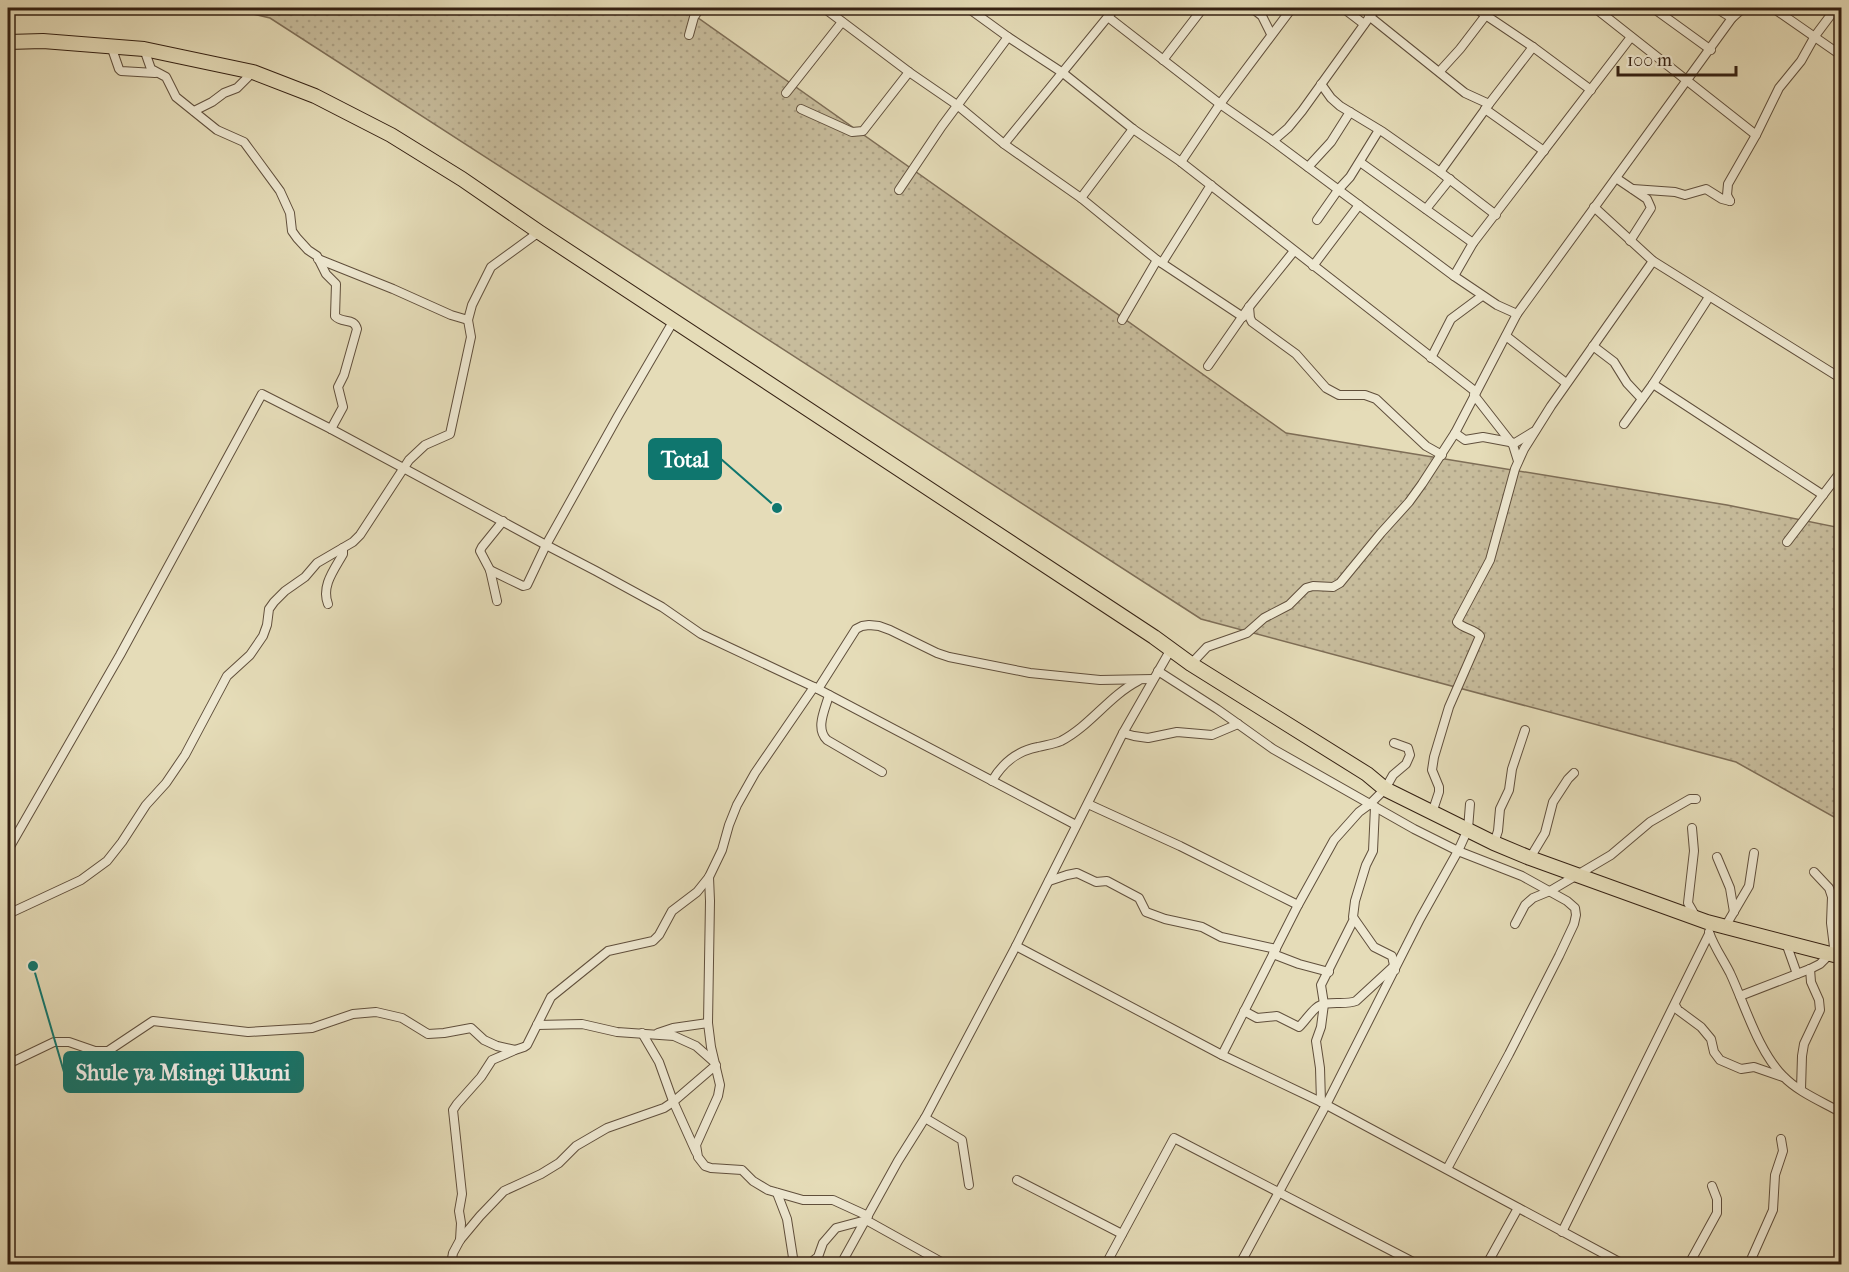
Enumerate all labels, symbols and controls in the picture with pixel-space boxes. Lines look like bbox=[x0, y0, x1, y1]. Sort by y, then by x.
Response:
scale bar bbox=[1618, 39, 1736, 77]
text: 100 m bbox=[1627, 50, 1672, 71]
callout: Total bbox=[649, 439, 721, 479]
text: Total bbox=[660, 447, 710, 473]
callout: Shule ya Msingi Ukuni bbox=[64, 1052, 303, 1092]
text: Shule ya Msingi Ukuni bbox=[76, 1060, 291, 1086]

